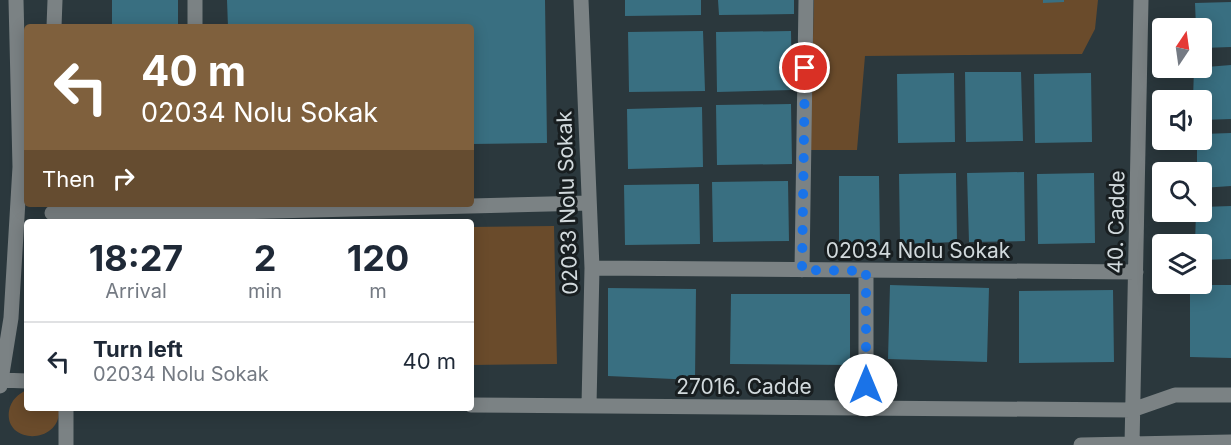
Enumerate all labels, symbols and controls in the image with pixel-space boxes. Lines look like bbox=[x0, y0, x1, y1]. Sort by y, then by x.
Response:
north arrow bbox=[1152, 18, 1212, 78]
map controls bbox=[1152, 18, 1212, 294]
pin bbox=[779, 42, 830, 93]
text: 40 m bbox=[141, 45, 246, 96]
icon: left bbox=[42, 48, 120, 126]
icon: arrive bbox=[788, 51, 821, 84]
button: sound bbox=[1152, 90, 1212, 150]
text: 02034 Nolu Sokak bbox=[141, 96, 378, 129]
street label: 02033 Nolu Sokak bbox=[551, 110, 583, 295]
icon: right bbox=[107, 162, 140, 195]
button: search bbox=[1152, 162, 1212, 222]
text: Then bbox=[42, 166, 95, 192]
street label: 40. Cadde bbox=[1103, 170, 1129, 274]
button: layers bbox=[1152, 234, 1212, 294]
text: 18:27 bbox=[89, 236, 183, 280]
text: 2 bbox=[254, 236, 276, 280]
text: 120 bbox=[347, 236, 409, 280]
street label: 02034 Nolu Sokak bbox=[826, 238, 1011, 263]
text: Arrival bbox=[105, 279, 167, 303]
text: min bbox=[248, 279, 282, 303]
text: m bbox=[369, 279, 387, 303]
text: Turn left bbox=[93, 336, 183, 362]
icon: left bbox=[42, 345, 75, 378]
text: 40 m bbox=[402, 348, 456, 374]
position arrow bbox=[834, 353, 898, 417]
text: 02034 Nolu Sokak bbox=[93, 362, 269, 386]
street label: 27016. Cadde bbox=[676, 374, 812, 399]

